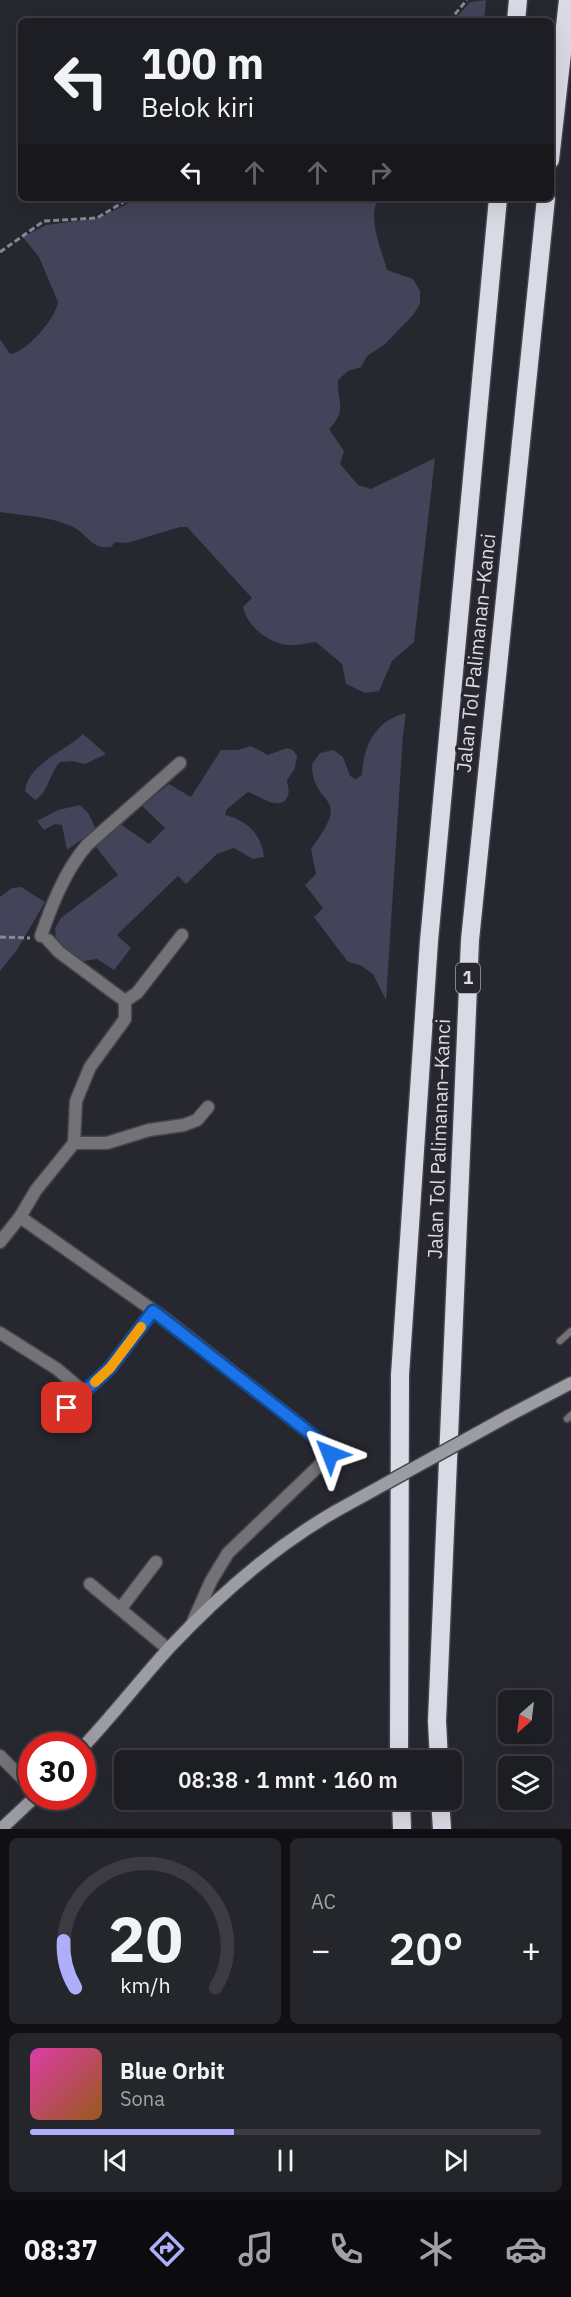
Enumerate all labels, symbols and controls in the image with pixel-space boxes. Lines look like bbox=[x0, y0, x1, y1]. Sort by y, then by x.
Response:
text: 100 m bbox=[141, 36, 264, 91]
icon: left bbox=[42, 42, 120, 120]
text: Belok kiri bbox=[141, 89, 254, 124]
icon: left bbox=[175, 156, 208, 189]
icon: ahead bbox=[238, 156, 271, 189]
icon: ahead bbox=[301, 156, 334, 189]
icon: right bbox=[364, 156, 397, 189]
street label: Jalan Tol Palimanan–Kanci bbox=[450, 532, 501, 774]
road number: 1 bbox=[456, 963, 480, 993]
street label: Jalan Tol Palimanan–Kanci bbox=[421, 1018, 456, 1260]
pin bbox=[41, 1382, 92, 1433]
icon: arrive bbox=[50, 1391, 83, 1424]
position arrow bbox=[298, 1422, 362, 1486]
north arrow bbox=[498, 1690, 552, 1744]
map controls bbox=[498, 1690, 552, 1810]
speed limit sign: 30 bbox=[18, 1732, 96, 1810]
button: layers bbox=[498, 1756, 552, 1810]
text: 08:38 · 1 mnt · 160 m bbox=[178, 1765, 398, 1794]
text: AC bbox=[311, 1888, 336, 1915]
text: 20 bbox=[108, 1898, 182, 1979]
text: 20° bbox=[388, 1919, 464, 1977]
text: − bbox=[311, 1928, 331, 1971]
text: + bbox=[521, 1928, 541, 1971]
text: km/h bbox=[120, 1971, 170, 1999]
text: Blue Orbit bbox=[120, 2056, 225, 2085]
text: Sona bbox=[120, 2085, 165, 2112]
icon: previous bbox=[99, 2144, 132, 2177]
icon: pause bbox=[269, 2144, 302, 2177]
icon: next bbox=[439, 2144, 472, 2177]
icon: directions bbox=[146, 2228, 188, 2270]
icon: music bbox=[235, 2228, 277, 2270]
icon: phone bbox=[325, 2228, 367, 2270]
icon: climate bbox=[415, 2228, 457, 2270]
icon: car bbox=[505, 2228, 547, 2270]
text: 08:37 bbox=[24, 2232, 98, 2267]

